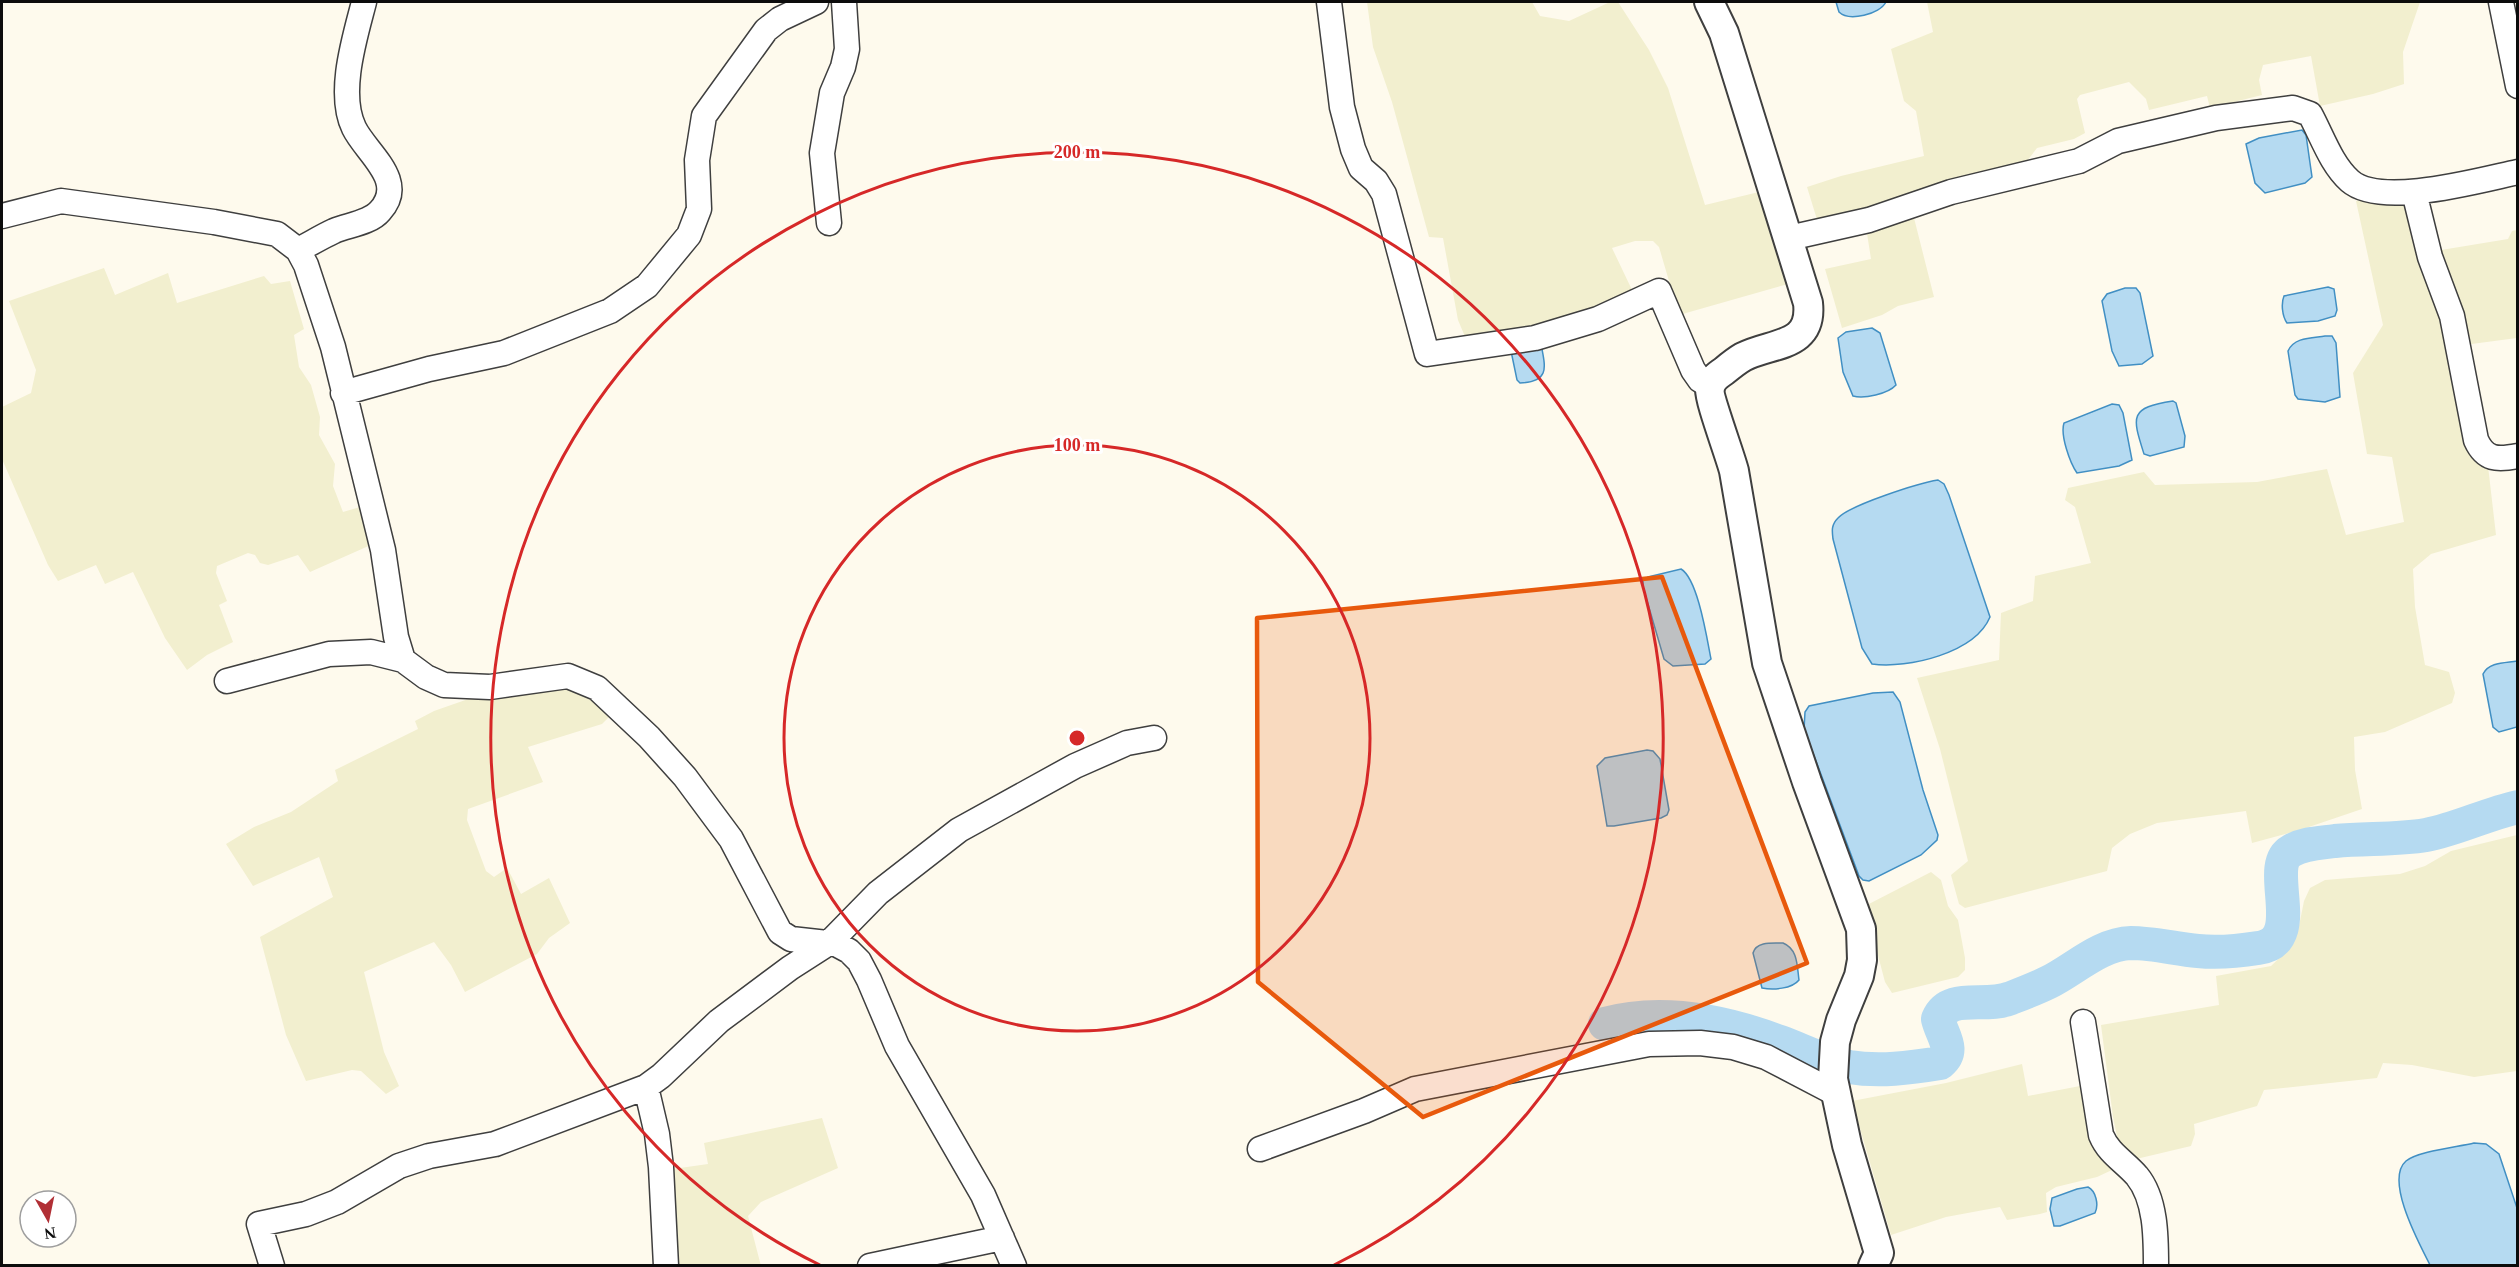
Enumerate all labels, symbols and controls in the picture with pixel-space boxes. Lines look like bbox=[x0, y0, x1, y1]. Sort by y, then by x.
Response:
text: 200 m bbox=[1054, 142, 1100, 162]
text: 100 m bbox=[1054, 435, 1100, 455]
centre of rings bbox=[1067, 728, 1087, 748]
north arrow bbox=[18, 1189, 78, 1249]
text: N bbox=[43, 1224, 57, 1243]

